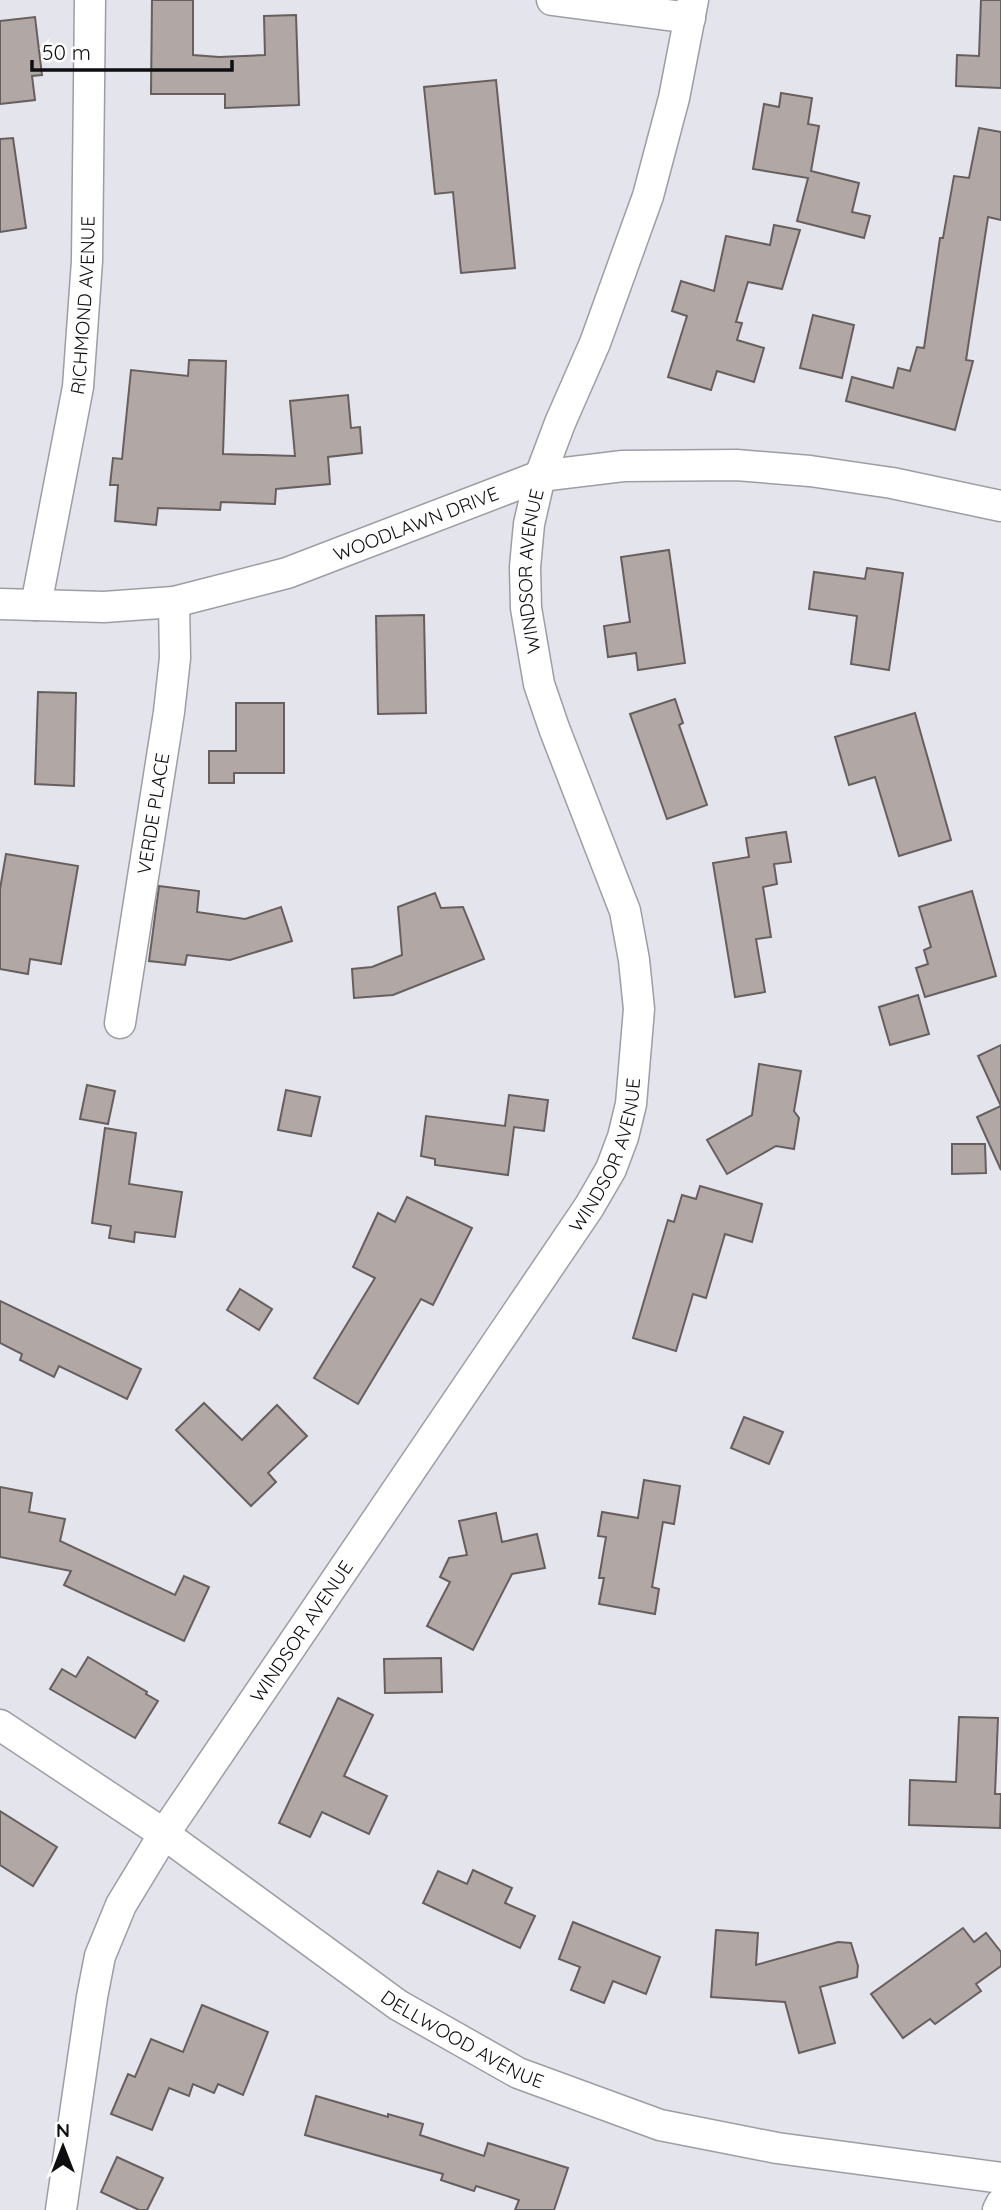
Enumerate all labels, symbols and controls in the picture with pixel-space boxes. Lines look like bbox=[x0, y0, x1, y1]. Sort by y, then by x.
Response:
scale bar bbox=[32, 28, 231, 72]
text: 50 m bbox=[42, 39, 91, 65]
street label: RICHMOND AVENUE bbox=[65, 216, 100, 397]
street label: WOODLAWN DRIVE bbox=[330, 481, 502, 566]
street label: WINDSOR AVENUE bbox=[513, 486, 549, 655]
street label: VERDE PLACE bbox=[132, 751, 174, 876]
street label: WINDSOR AVENUE bbox=[564, 1077, 645, 1237]
street label: WINDSOR AVENUE bbox=[245, 1556, 358, 1707]
street label: DELLWOOD AVENUE bbox=[376, 1985, 547, 2093]
north arrow bbox=[28, 2112, 98, 2182]
text: N bbox=[56, 2118, 70, 2142]

